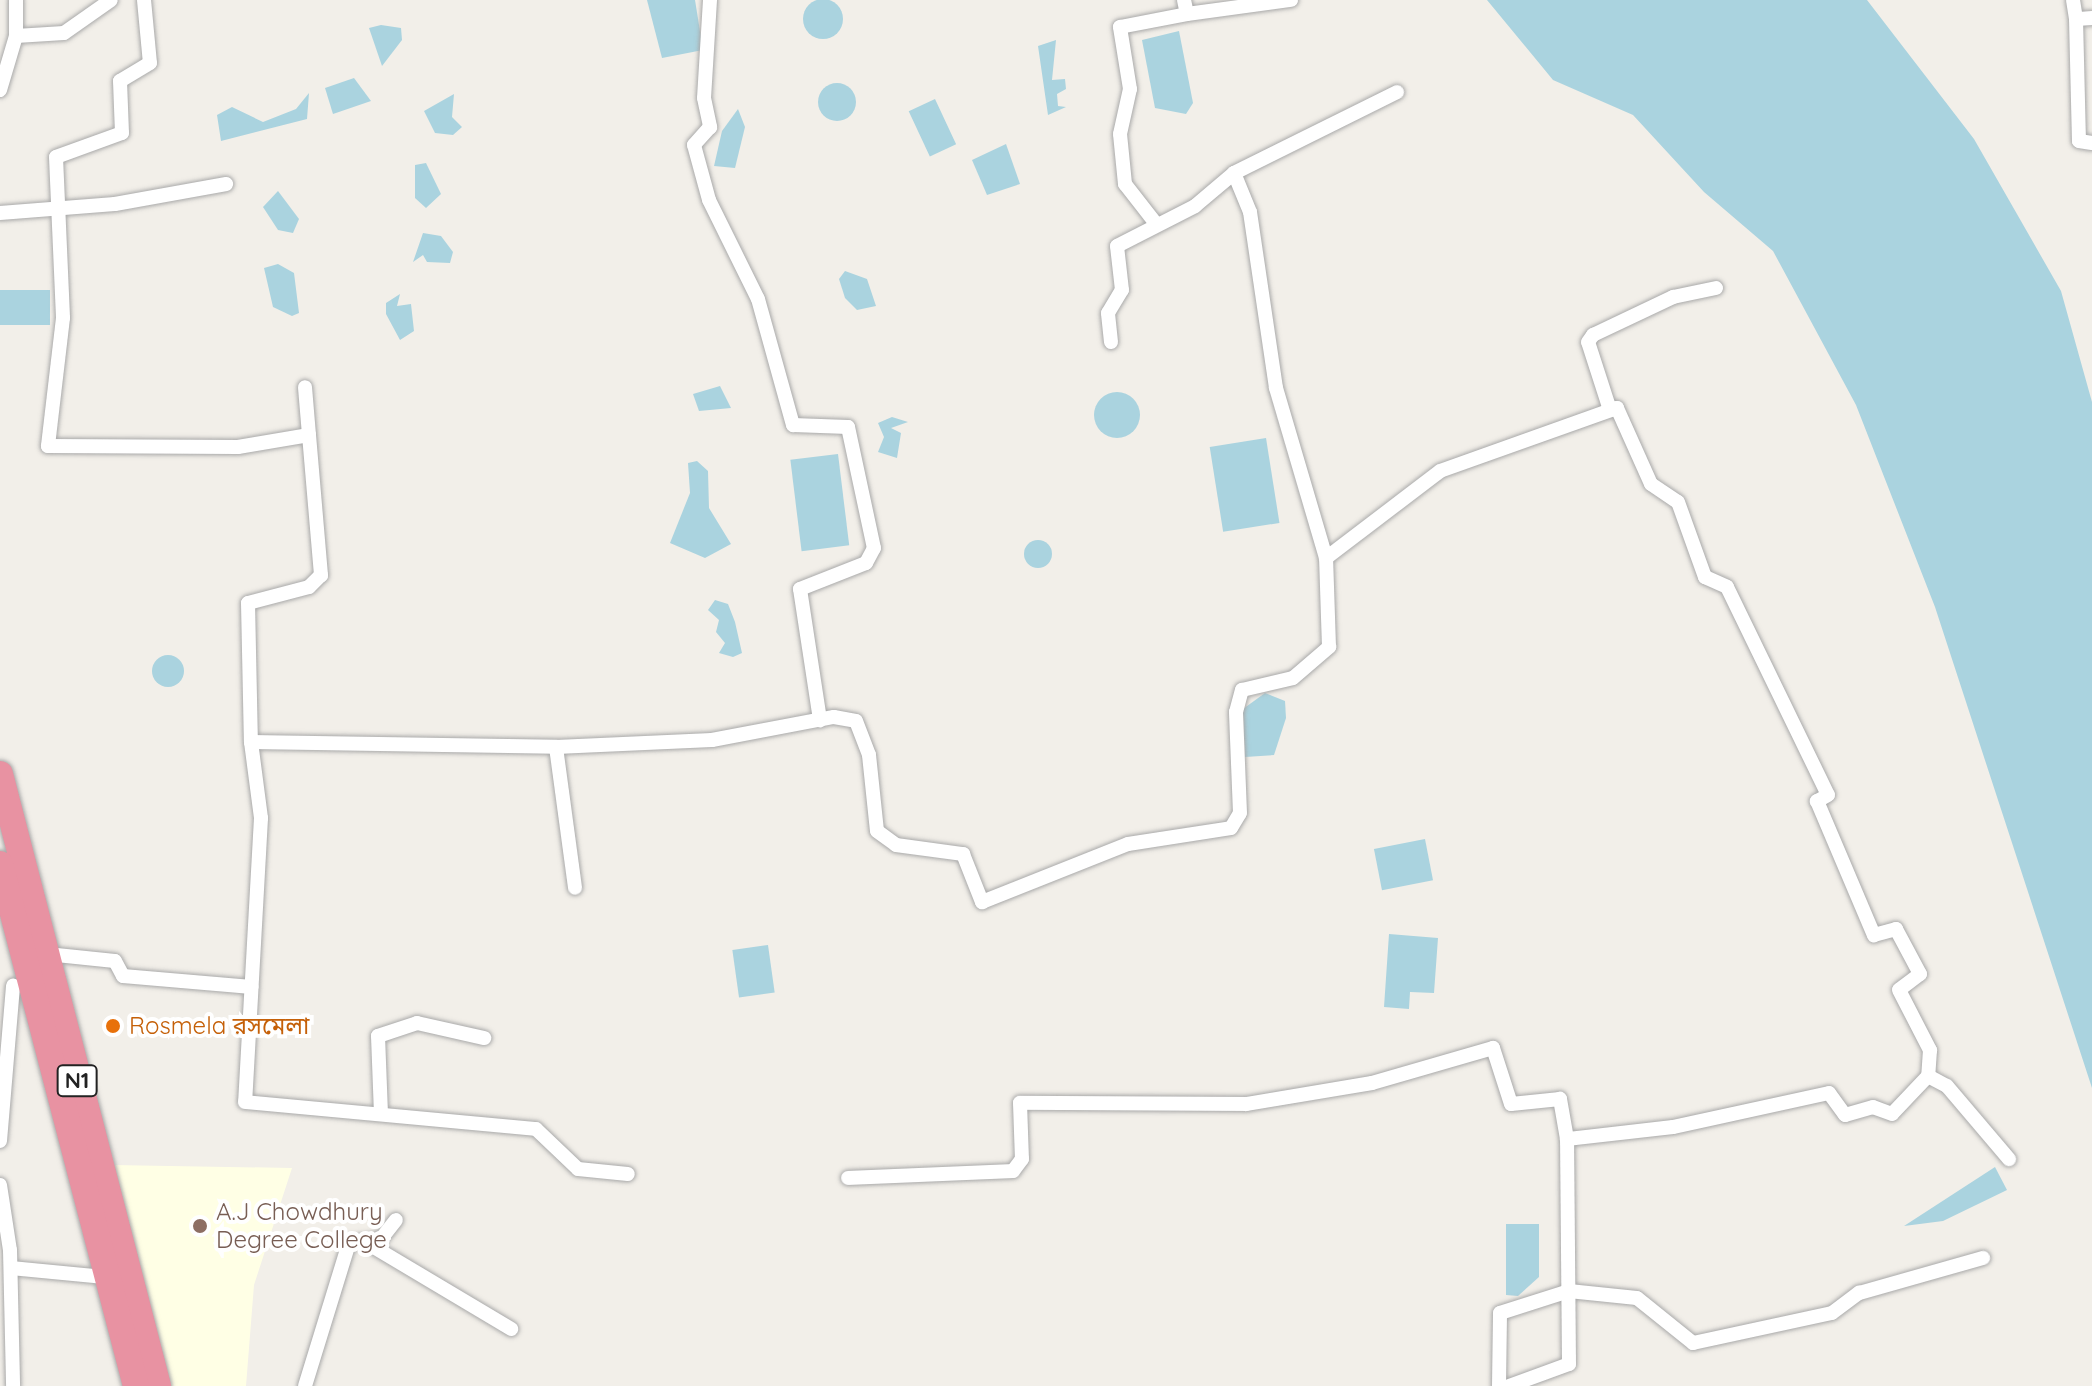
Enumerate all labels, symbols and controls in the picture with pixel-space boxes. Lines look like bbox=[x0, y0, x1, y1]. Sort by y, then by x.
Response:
place label: Rosmela রসমেলা bbox=[129, 1012, 309, 1040]
marker: Rosmela রসমেলা bbox=[104, 1017, 122, 1035]
road number: N1 bbox=[55, 1063, 99, 1099]
place label: A.J Chowdhury Degree College bbox=[216, 1198, 387, 1254]
marker: A.J Chowdhury Degree College bbox=[191, 1217, 209, 1235]

